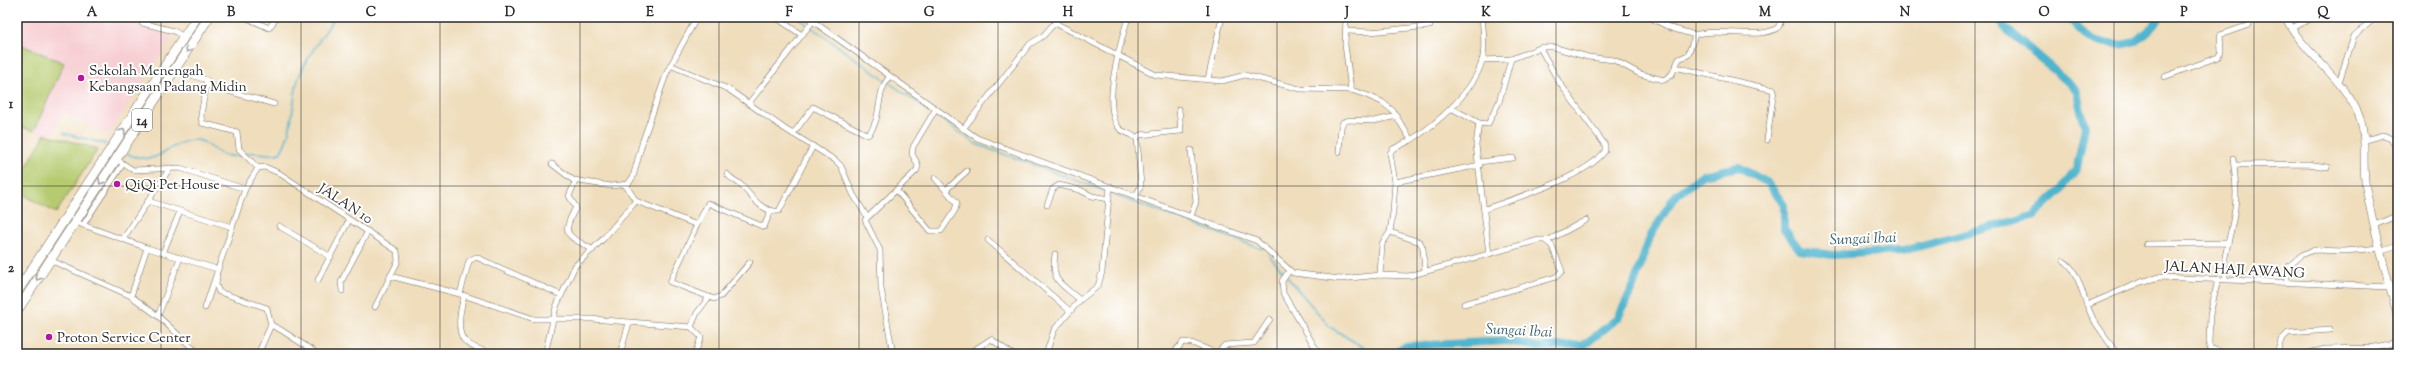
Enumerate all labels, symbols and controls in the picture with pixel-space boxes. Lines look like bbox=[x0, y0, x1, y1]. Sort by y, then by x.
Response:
text: A bbox=[87, 4, 98, 22]
text: B bbox=[227, 4, 236, 22]
text: C bbox=[366, 4, 376, 22]
text: D bbox=[505, 4, 515, 22]
text: E bbox=[646, 4, 654, 22]
text: F bbox=[785, 4, 793, 22]
text: G bbox=[924, 4, 935, 22]
text: H bbox=[1063, 4, 1074, 22]
text: I bbox=[1206, 4, 1211, 22]
text: J bbox=[1344, 4, 1349, 22]
text: K bbox=[1481, 4, 1491, 22]
text: L bbox=[1622, 4, 1630, 22]
text: M bbox=[1759, 4, 1771, 22]
text: N bbox=[1900, 4, 1911, 22]
text: O bbox=[2038, 4, 2050, 22]
text: P bbox=[2180, 4, 2188, 22]
text: Q bbox=[2318, 4, 2331, 22]
one-way arrow bbox=[185, 46, 193, 53]
place label: Sekolah Menengah Kebangsaan Padang Midin bbox=[89, 62, 247, 98]
marker: Sekolah Menengah Kebangsaan Padang Midin bbox=[76, 73, 86, 83]
text: 1 bbox=[9, 96, 14, 114]
road number: 14 bbox=[132, 109, 152, 131]
one-way arrow bbox=[119, 128, 126, 135]
place label: QiQi Pet House bbox=[125, 176, 220, 196]
one-way arrow bbox=[98, 178, 106, 185]
marker: QiQi Pet House bbox=[112, 179, 122, 189]
street label: JALAN 10 bbox=[313, 179, 376, 230]
water label: Sungai Ibai bbox=[1829, 228, 1897, 251]
street label: JALAN HAJI AWANG bbox=[2163, 257, 2306, 285]
text: 2 bbox=[8, 260, 15, 278]
one-way arrow bbox=[36, 274, 43, 281]
water label: Sungai Ibai bbox=[1485, 319, 1553, 344]
place label: Proton Service Center bbox=[57, 329, 191, 349]
marker: Proton Service Center bbox=[44, 332, 54, 342]

